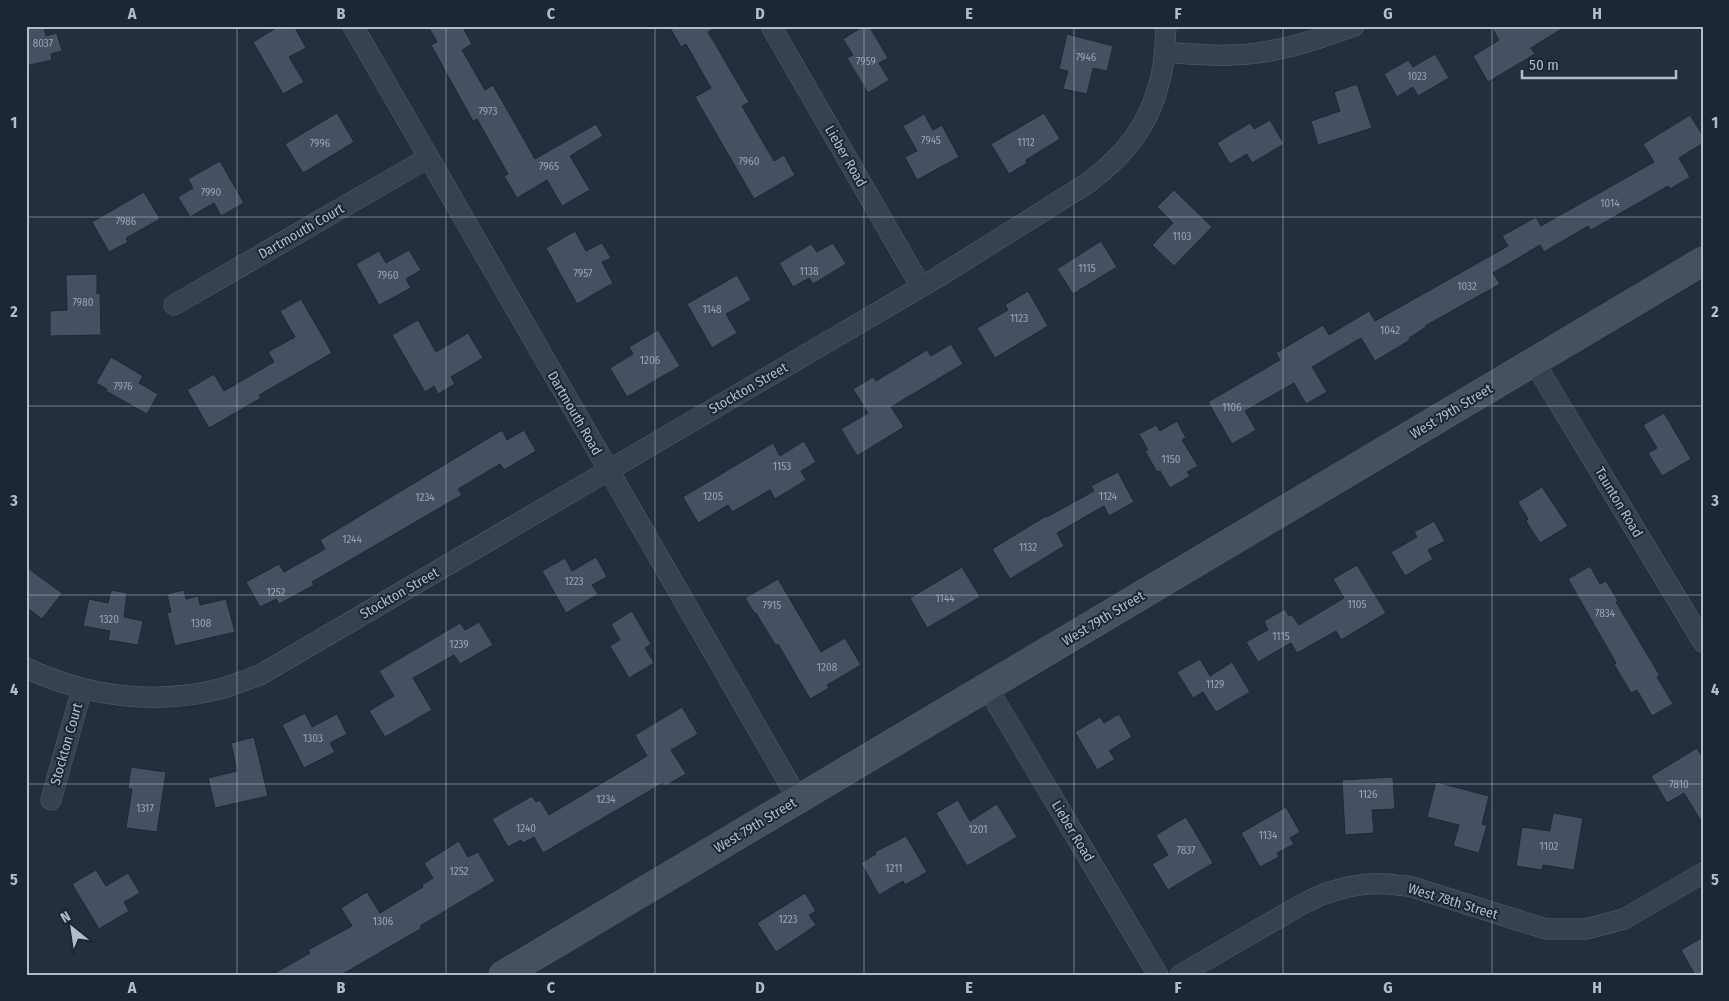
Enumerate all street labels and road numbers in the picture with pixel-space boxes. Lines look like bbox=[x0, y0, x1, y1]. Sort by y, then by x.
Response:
street label: Lieber Road bbox=[821, 122, 870, 190]
street label: Dartmouth Court bbox=[255, 200, 347, 263]
street label: Stockton Street bbox=[706, 359, 791, 418]
street label: Dartmouth Road bbox=[544, 368, 605, 458]
street label: West 79th Street bbox=[1407, 380, 1496, 443]
street label: Taunton Road bbox=[1591, 464, 1646, 540]
street label: Stockton Street bbox=[357, 564, 442, 623]
street label: West 79th Street bbox=[1059, 587, 1148, 650]
street label: Stockton Court bbox=[47, 701, 86, 787]
street label: West 79th Street bbox=[711, 794, 800, 857]
street label: Lieber Road bbox=[1048, 798, 1097, 865]
street label: West 78th Street bbox=[1406, 880, 1500, 923]

